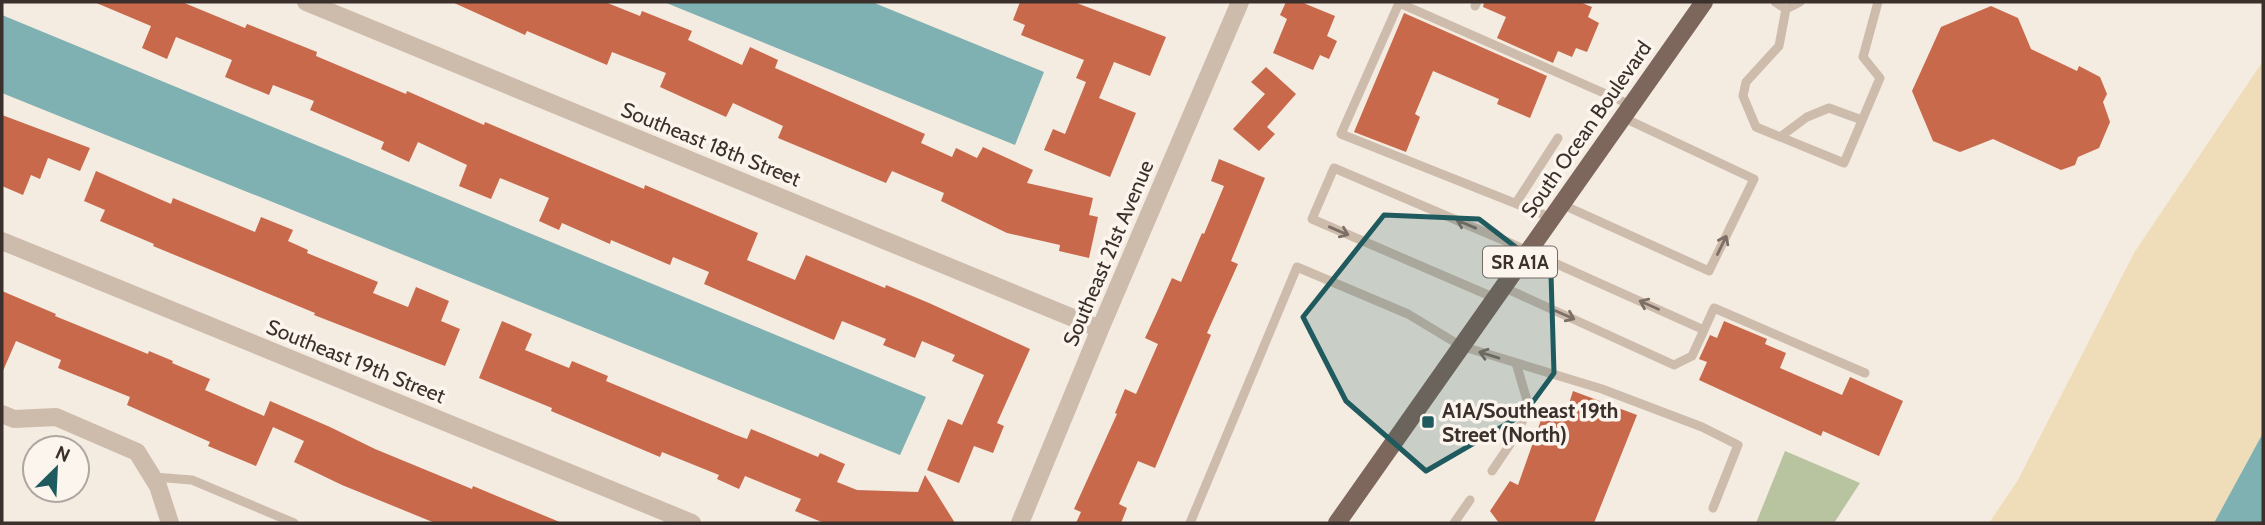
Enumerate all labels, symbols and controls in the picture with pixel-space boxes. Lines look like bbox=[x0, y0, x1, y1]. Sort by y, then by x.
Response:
street label: South Ocean Boulevard bbox=[1516, 36, 1656, 222]
street label: Southeast 18th Street bbox=[618, 97, 804, 191]
street label: Southeast 21st Avenue bbox=[1058, 156, 1159, 350]
one-way arrow bbox=[1455, 217, 1477, 230]
one-way arrow bbox=[1328, 225, 1349, 238]
one-way arrow bbox=[1715, 235, 1729, 256]
road number: SR A1A bbox=[1483, 246, 1557, 278]
one-way arrow bbox=[1639, 298, 1660, 311]
one-way arrow bbox=[1554, 309, 1575, 322]
street label: Southeast 19th Street bbox=[263, 314, 449, 408]
one-way arrow bbox=[1478, 347, 1500, 360]
place label: A1A/Southeast 19th Street (North) bbox=[1442, 398, 1618, 447]
marker: A1A/Southeast 19th Street (North) bbox=[1420, 414, 1436, 430]
north arrow bbox=[21, 434, 91, 504]
text: N bbox=[52, 441, 74, 467]

